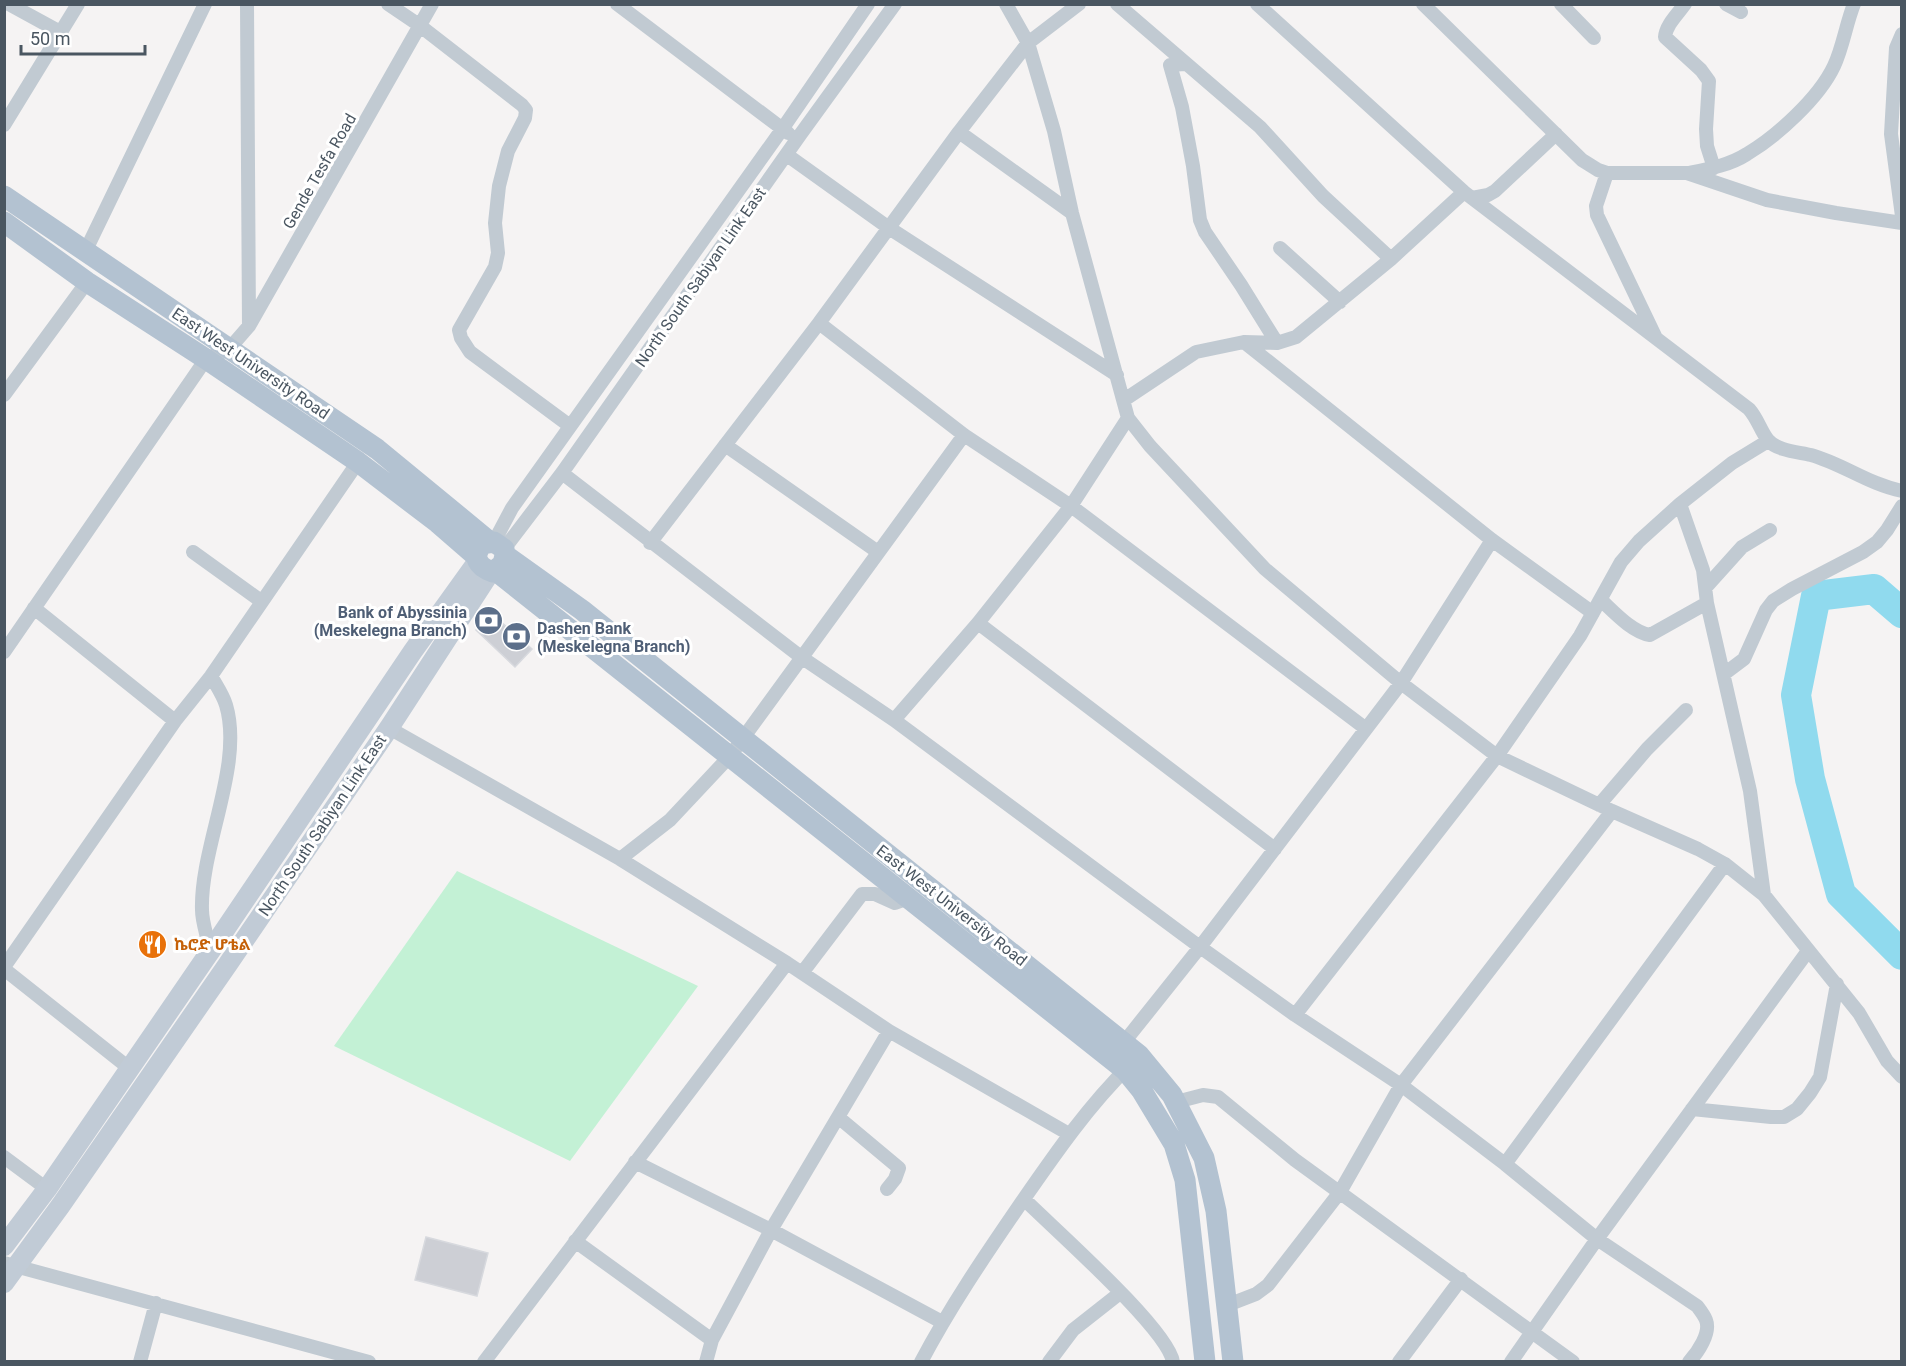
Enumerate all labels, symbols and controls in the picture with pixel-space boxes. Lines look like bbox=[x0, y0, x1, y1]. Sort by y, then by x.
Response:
scale bar bbox=[21, 18, 146, 56]
text: 50 m bbox=[30, 28, 70, 49]
street label: Gende Tesfa Road bbox=[279, 110, 360, 232]
street label: North South Sabiyan Link East bbox=[631, 184, 770, 371]
street label: East West University Road bbox=[169, 304, 333, 423]
place label: Bank of Abyssinia (Meskelegna Branch) bbox=[314, 603, 467, 640]
bank icon: Bank of Abyssinia (Meskelegna Branch) bbox=[472, 605, 504, 637]
place label: Dashen Bank (Meskelegna Branch) bbox=[537, 619, 690, 656]
bank icon: Dashen Bank (Meskelegna Branch) bbox=[500, 621, 532, 653]
street label: North South Sabiyan Link East bbox=[255, 731, 390, 920]
street label: East West University Road bbox=[873, 841, 1031, 970]
restaurant icon: ኬሮድ ሆቴል bbox=[137, 928, 169, 960]
place label: ኬሮድ ሆቴል bbox=[174, 935, 251, 954]

